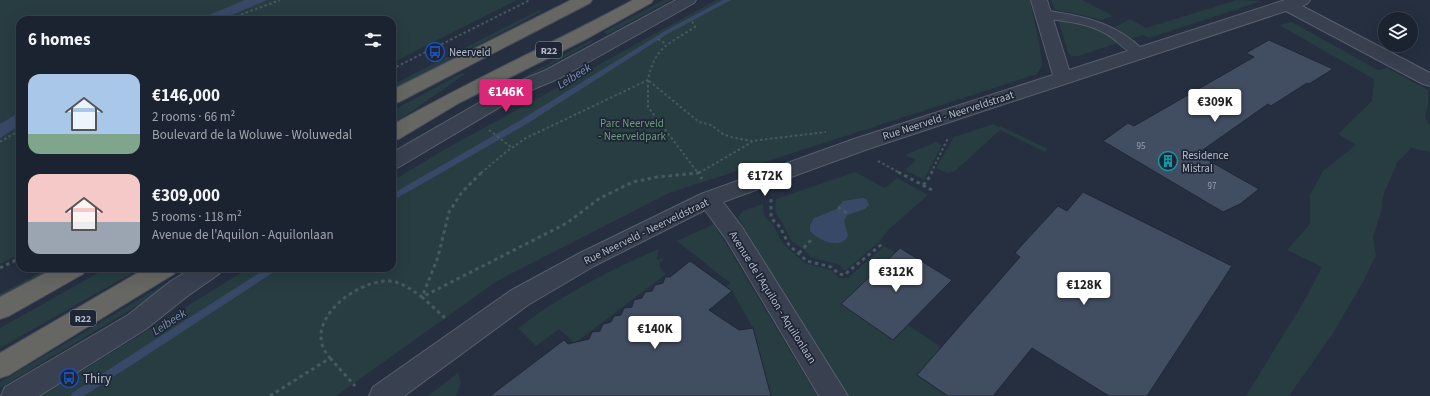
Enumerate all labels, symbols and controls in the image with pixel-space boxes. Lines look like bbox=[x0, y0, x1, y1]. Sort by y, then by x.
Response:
map controls bbox=[1378, 12, 1418, 52]
button: layers bbox=[1378, 12, 1418, 52]
text: 6 homes bbox=[28, 28, 90, 52]
icon: filters bbox=[362, 29, 384, 51]
bus stop icon: Neerveld bbox=[424, 41, 446, 63]
road number: R22 bbox=[536, 42, 562, 58]
place label: Neerveld bbox=[449, 45, 491, 60]
water label: Leibeek bbox=[554, 59, 595, 94]
pin: €146K bbox=[478, 79, 534, 113]
text: €146K bbox=[488, 83, 524, 101]
text: €146,000 bbox=[152, 84, 220, 108]
street label: Rue Neerveld - Neerveldstraat bbox=[881, 87, 1016, 144]
pin: €309K bbox=[1187, 89, 1243, 123]
icon: home bbox=[60, 90, 108, 138]
text: €309K bbox=[1197, 93, 1233, 111]
text: 2 rooms · 66 m² bbox=[152, 108, 235, 126]
park label: Parc Neerveld - Neerveldpark bbox=[598, 116, 667, 144]
text: Boulevard de la Woluwe - Woluwedal bbox=[152, 126, 352, 144]
house number: 95 bbox=[1137, 140, 1146, 153]
place label: Residence Mistral bbox=[1182, 148, 1229, 176]
building icon: Residence Mistral bbox=[1157, 150, 1179, 172]
pin: €172K bbox=[737, 163, 793, 197]
text: €172K bbox=[747, 167, 783, 185]
house number: 97 bbox=[1208, 180, 1217, 193]
text: €309,000 bbox=[152, 184, 220, 208]
icon: home bbox=[60, 190, 108, 238]
street label: Rue Neerveld - Neerveldstraat bbox=[581, 195, 711, 268]
text: 5 rooms · 118 m² bbox=[152, 208, 242, 226]
text: Avenue de l'Aquilon - Aquilonlaan bbox=[152, 226, 334, 244]
street label: Avenue de l'Aquilon - Aquilonlaan bbox=[726, 228, 820, 366]
pin: €312K bbox=[868, 259, 924, 293]
text: €312K bbox=[878, 263, 914, 281]
pin: €128K bbox=[1056, 272, 1112, 306]
text: €128K bbox=[1066, 276, 1102, 294]
water label: Leibeek bbox=[149, 305, 190, 340]
road number: R22 bbox=[70, 310, 96, 326]
pin: €140K bbox=[627, 316, 683, 350]
text: €140K bbox=[637, 320, 673, 338]
bus stop icon: Thiry bbox=[58, 367, 80, 389]
place label: Thiry bbox=[83, 370, 111, 388]

